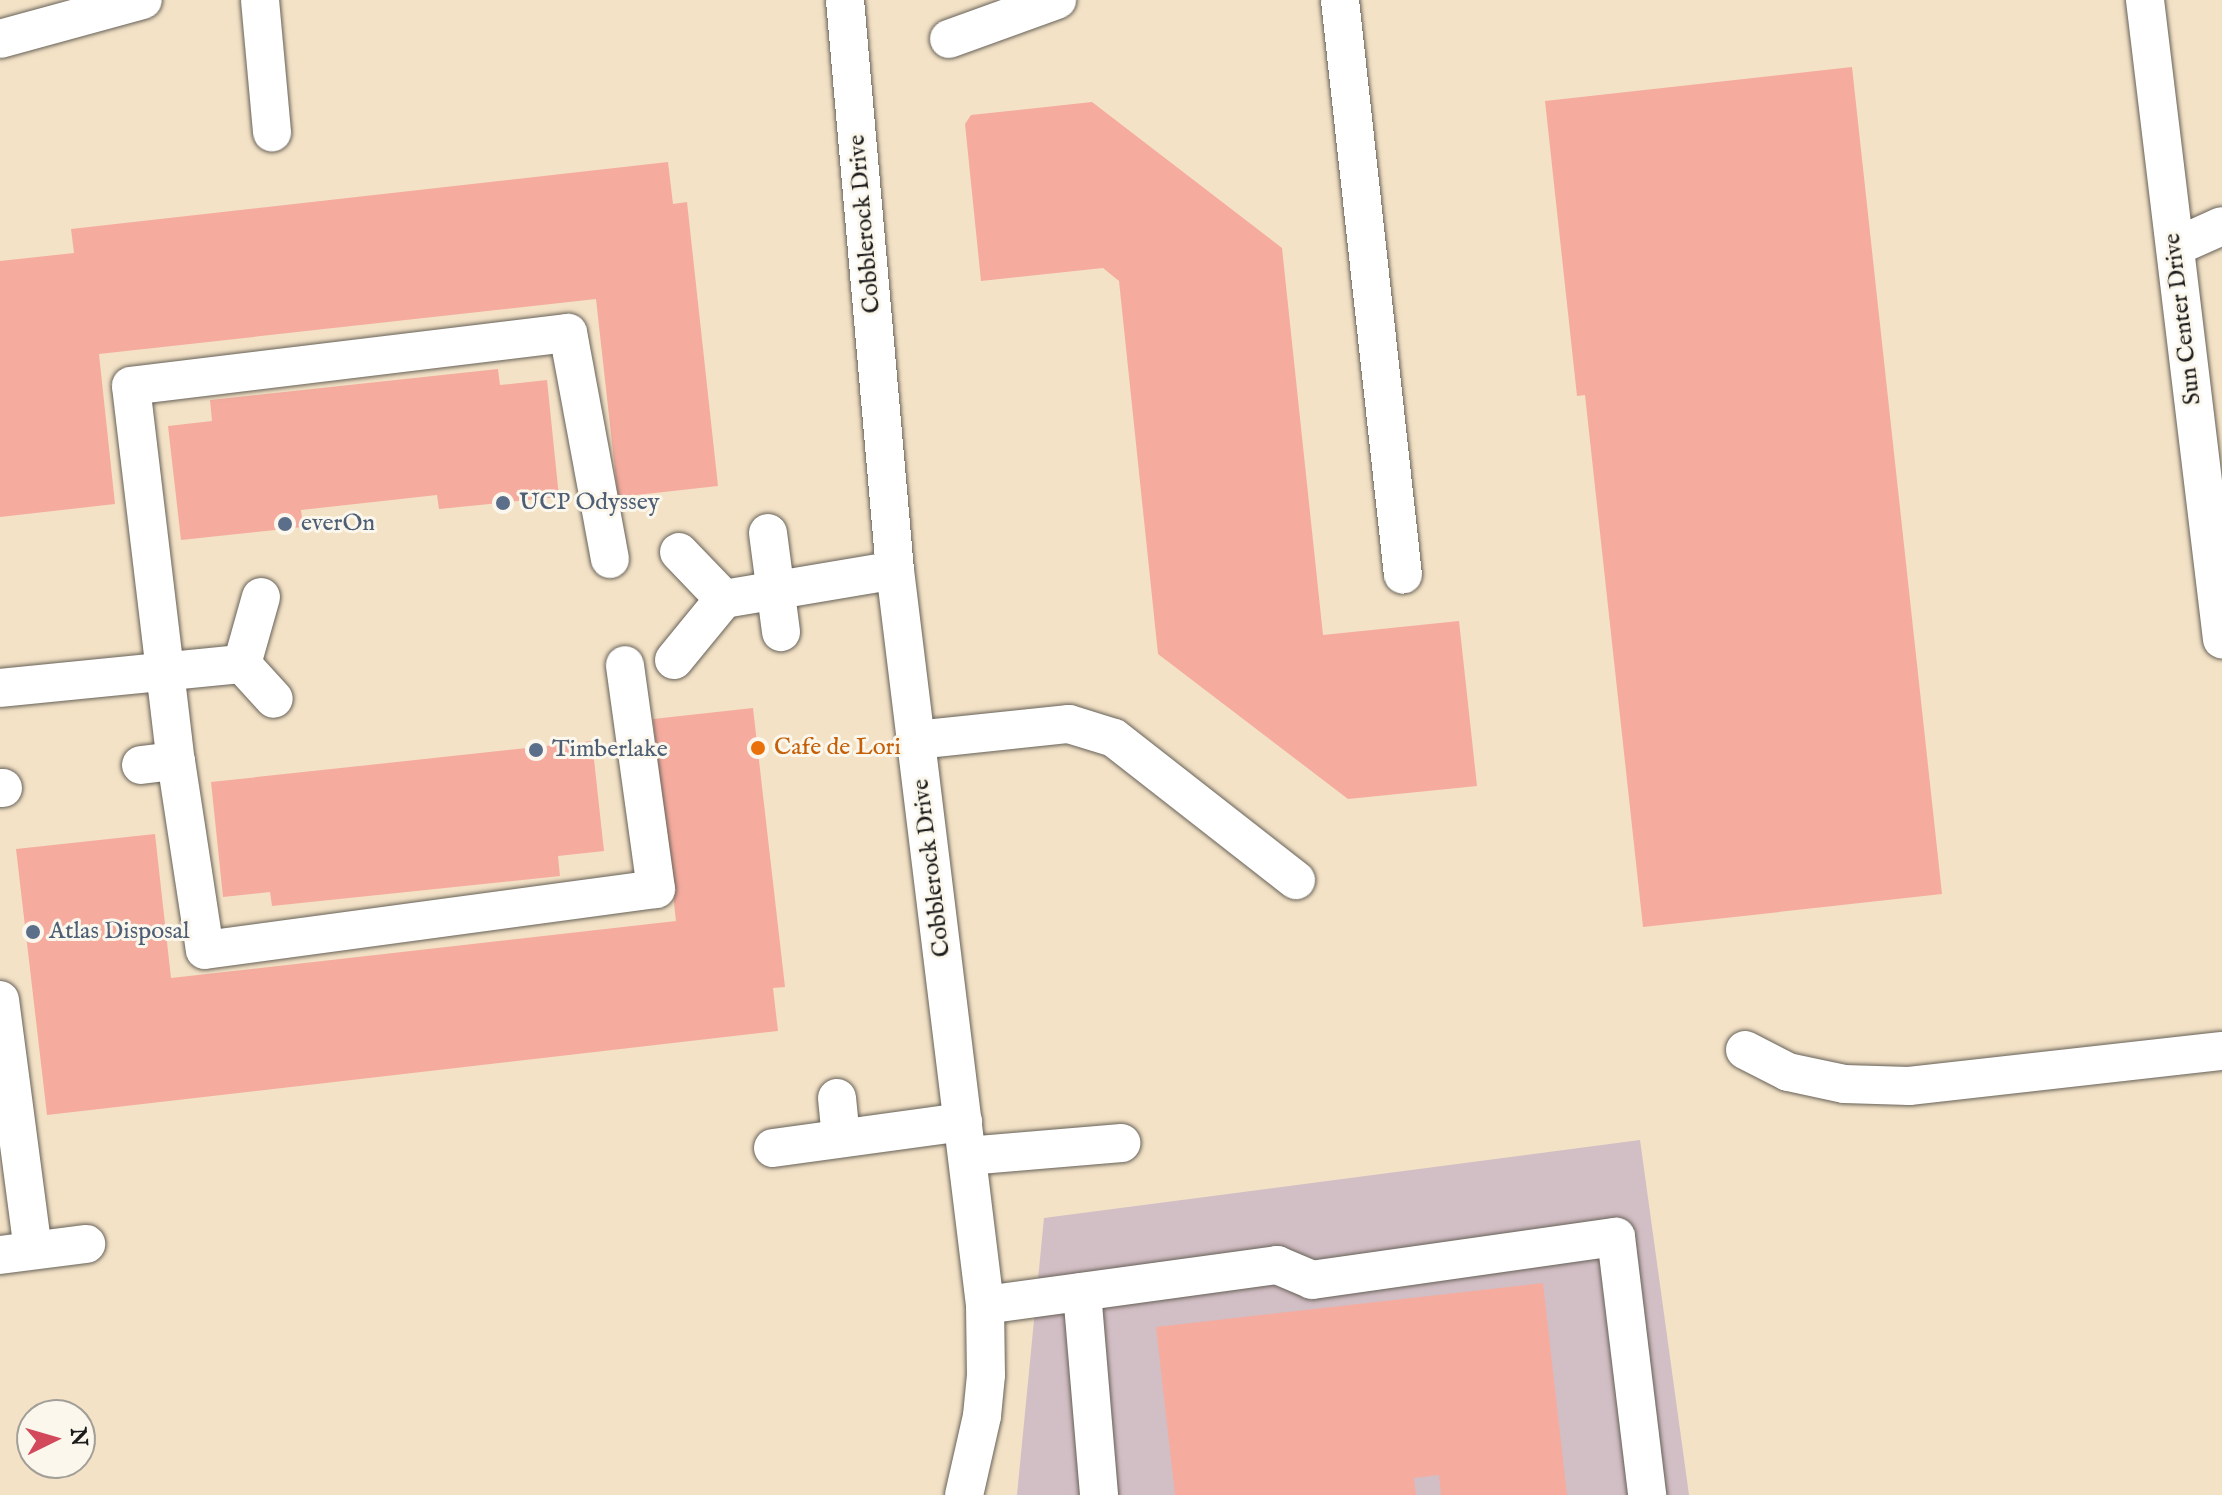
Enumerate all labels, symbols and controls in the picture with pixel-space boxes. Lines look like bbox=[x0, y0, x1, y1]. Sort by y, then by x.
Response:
street label: Cobblerock Drive bbox=[843, 134, 887, 314]
street label: Sun Center Drive bbox=[2158, 231, 2208, 407]
place label: UCP Odyssey bbox=[519, 489, 659, 517]
marker: UCP Odyssey bbox=[494, 494, 512, 512]
place label: everOn bbox=[301, 510, 375, 538]
marker: everOn bbox=[276, 515, 294, 533]
place label: Cafe de Lori bbox=[774, 734, 901, 762]
place label: Timberlake bbox=[552, 736, 668, 764]
marker: Cafe de Lori bbox=[749, 739, 767, 757]
marker: Timberlake bbox=[527, 741, 545, 759]
street label: Cobblerock Drive bbox=[907, 777, 957, 959]
place label: Atlas Disposal bbox=[49, 918, 190, 946]
marker: Atlas Disposal bbox=[24, 923, 42, 941]
north arrow bbox=[16, 1399, 96, 1479]
text: N bbox=[63, 1426, 93, 1448]

